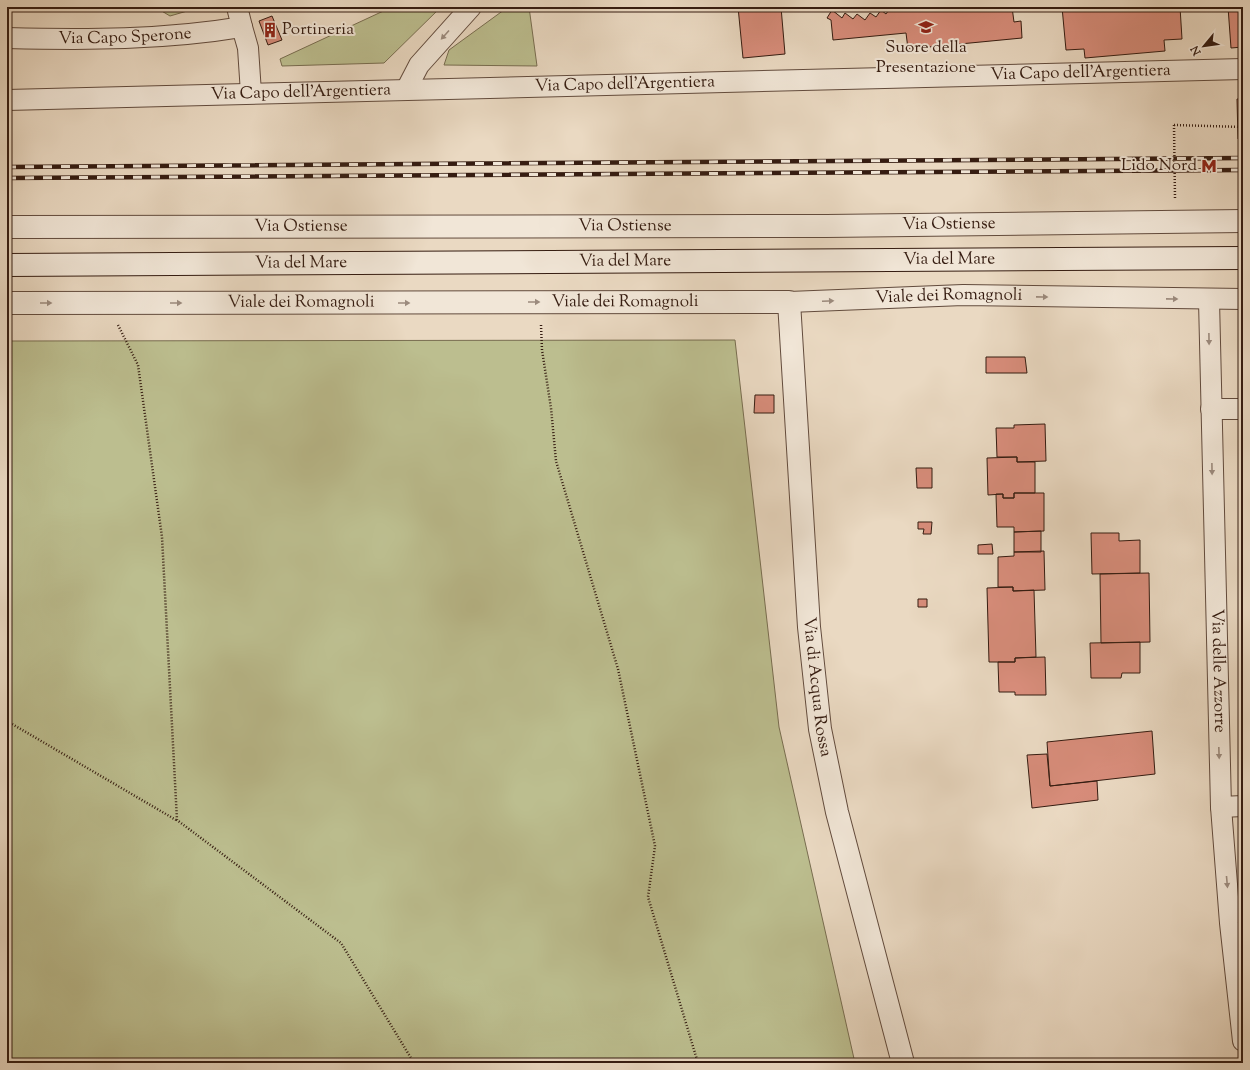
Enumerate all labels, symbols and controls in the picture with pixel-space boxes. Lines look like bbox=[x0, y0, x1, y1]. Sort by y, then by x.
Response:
place label: Portineria bbox=[282, 18, 354, 42]
school or university icon: Suore della Presentazione bbox=[917, 18, 935, 36]
building icon: Portineria bbox=[261, 21, 279, 39]
street label: Via Capo Sperone bbox=[58, 22, 193, 51]
north arrow bbox=[1184, 26, 1224, 66]
one-way arrow bbox=[440, 30, 449, 41]
place label: Suore della Presentazione bbox=[876, 36, 976, 80]
text: N bbox=[1187, 42, 1206, 59]
street label: Via Capo dell'Argentiera bbox=[990, 59, 1171, 87]
street label: Via Capo dell'Argentiera bbox=[534, 70, 715, 99]
street label: Via Capo dell'Argentiera bbox=[210, 78, 392, 107]
place label: Lido Nord bbox=[1121, 154, 1197, 178]
metro station icon: Lido Nord bbox=[1200, 157, 1218, 175]
street label: Via Ostiense bbox=[902, 212, 996, 237]
street label: Via Ostiense bbox=[578, 214, 672, 238]
street label: Via Ostiense bbox=[254, 215, 348, 239]
street label: Via del Mare bbox=[903, 247, 995, 272]
street label: Via del Mare bbox=[579, 249, 671, 274]
street label: Via del Mare bbox=[255, 251, 347, 276]
street label: Viale dei Romagnoli bbox=[875, 283, 1023, 311]
street label: Viale dei Romagnoli bbox=[551, 290, 699, 314]
street label: Viale dei Romagnoli bbox=[227, 291, 375, 315]
one-way arrow bbox=[1036, 294, 1049, 300]
one-way arrow bbox=[1166, 296, 1179, 302]
one-way arrow bbox=[822, 297, 834, 304]
one-way arrow bbox=[528, 299, 541, 305]
one-way arrow bbox=[40, 300, 53, 306]
one-way arrow bbox=[170, 300, 183, 306]
one-way arrow bbox=[398, 300, 411, 306]
one-way arrow bbox=[1206, 333, 1213, 345]
one-way arrow bbox=[1209, 463, 1215, 476]
street label: Via delle Azzorre bbox=[1204, 609, 1231, 733]
street label: Via di Acqua Rossa bbox=[796, 616, 837, 759]
one-way arrow bbox=[1216, 747, 1222, 760]
one-way arrow bbox=[1223, 876, 1230, 888]

